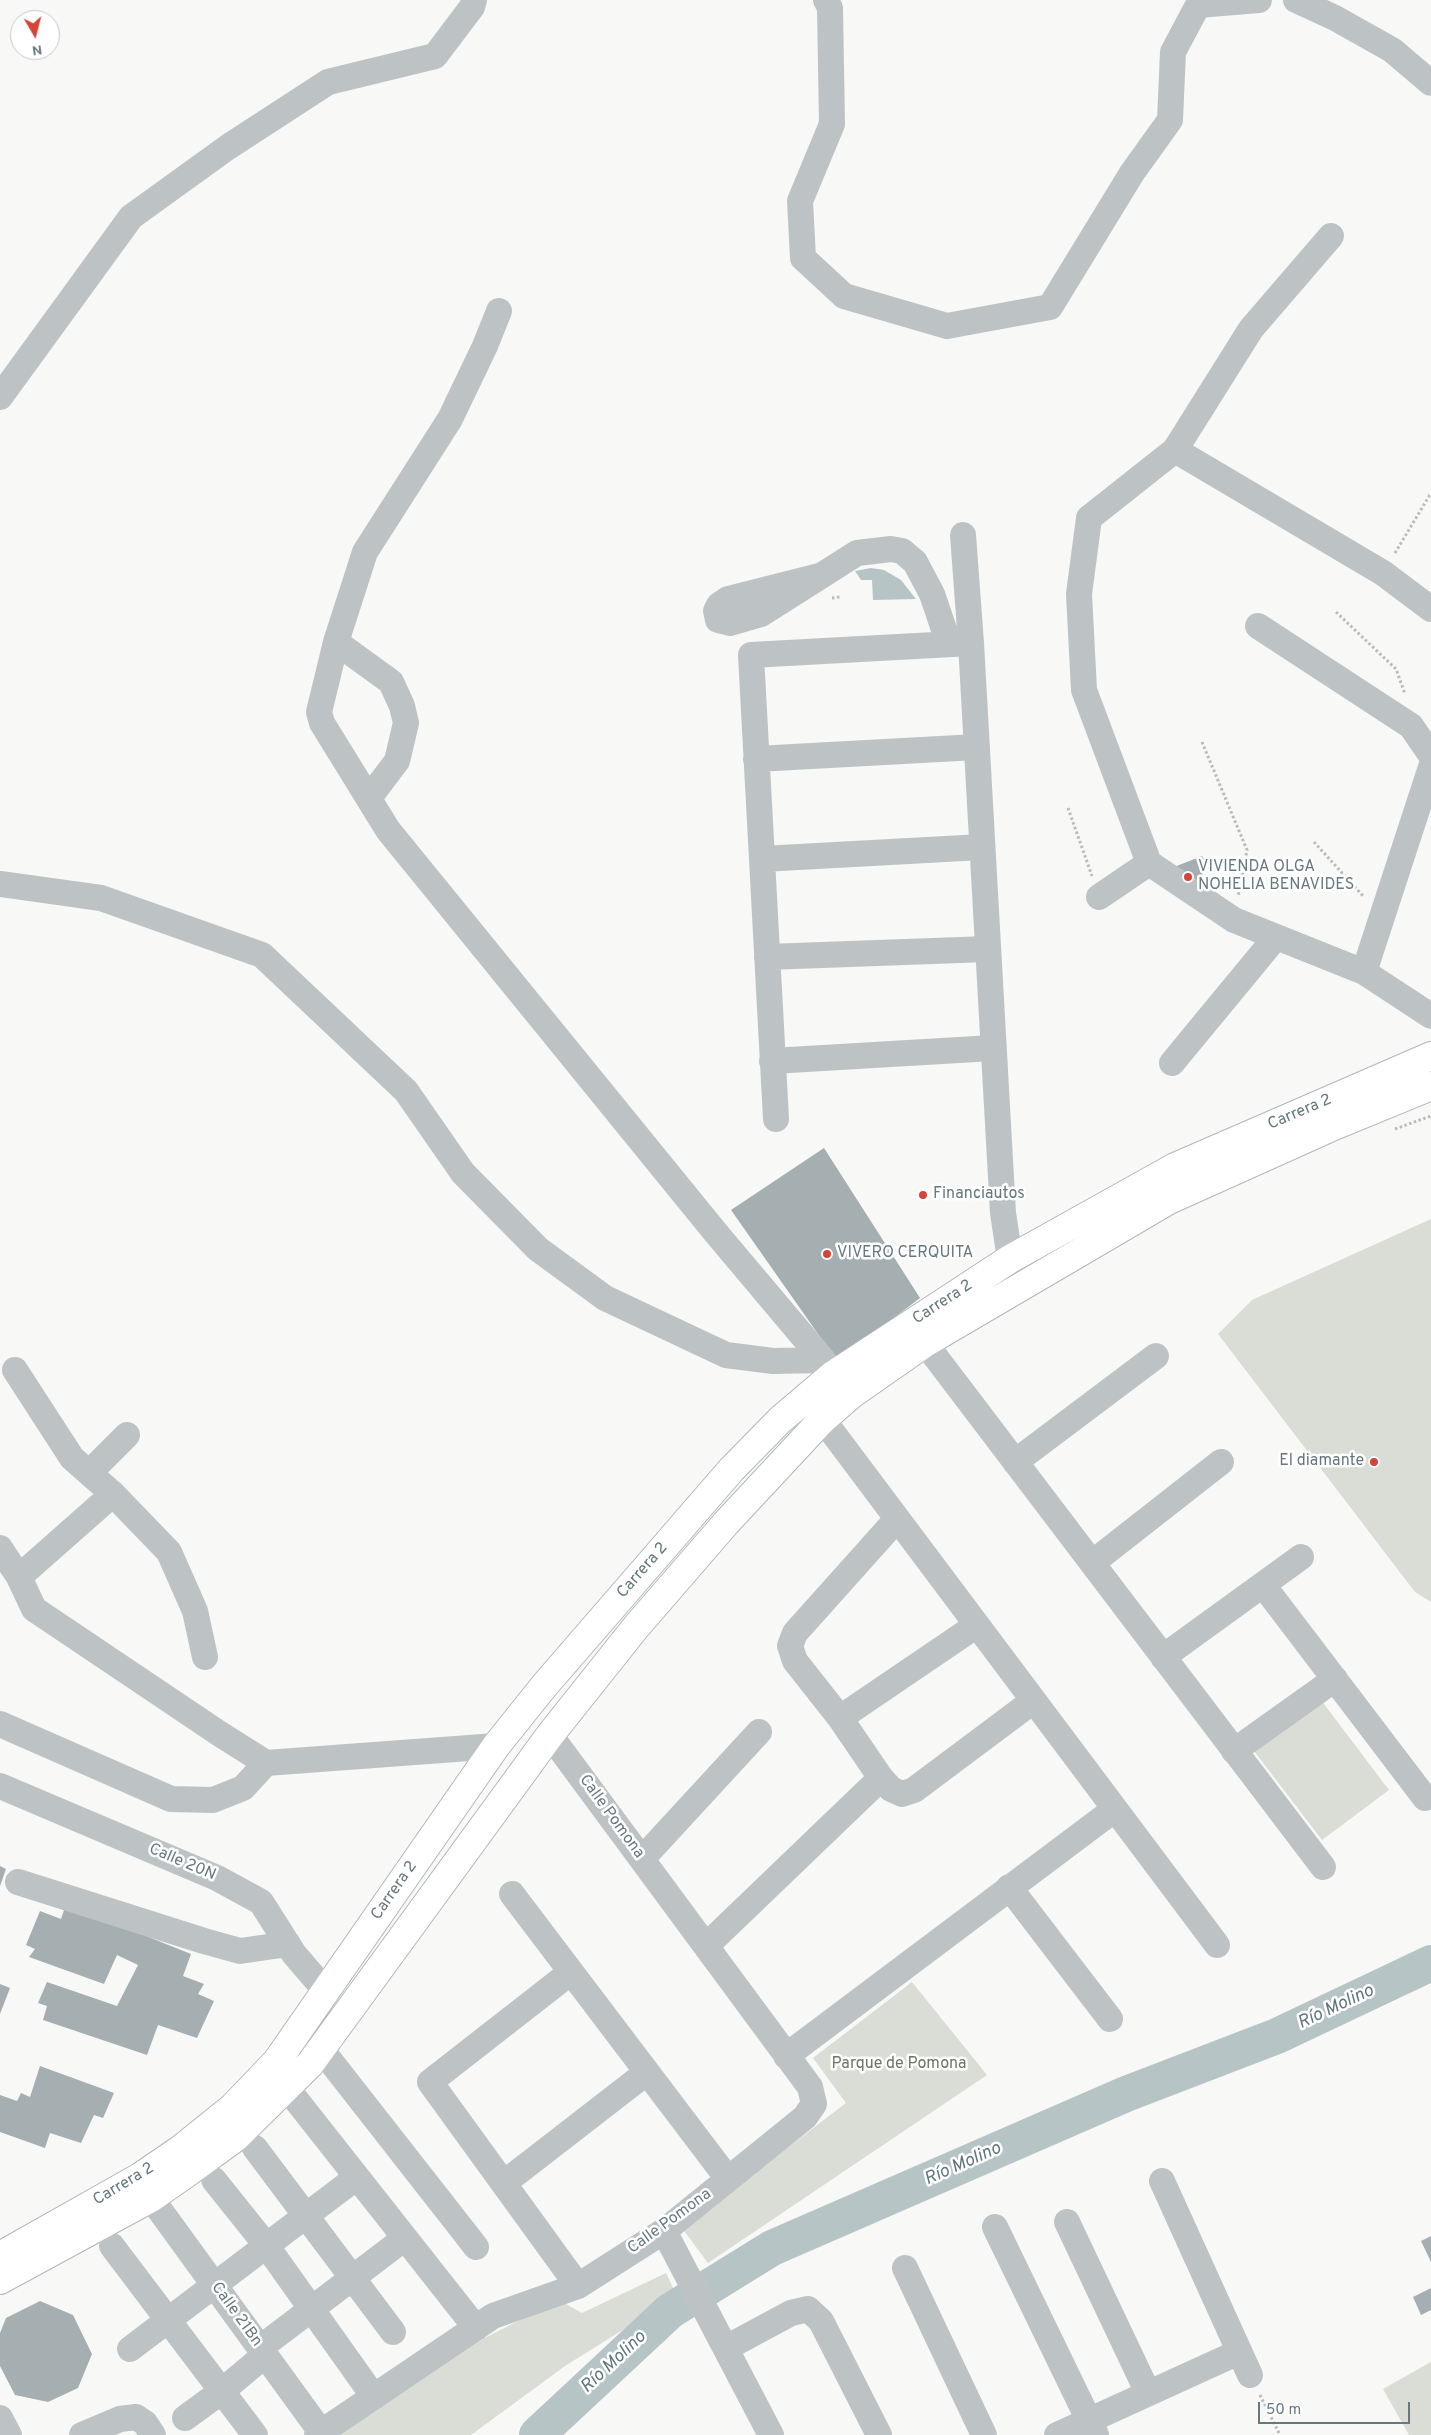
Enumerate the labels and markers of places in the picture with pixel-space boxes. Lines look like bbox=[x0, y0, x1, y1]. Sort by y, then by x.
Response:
place label: VIVIENDA OLGA NOHELIA BENAVIDES bbox=[1198, 858, 1354, 896]
marker: VIVIENDA OLGA NOHELIA BENAVIDES bbox=[1182, 871, 1194, 883]
place label: Financiautos bbox=[933, 1185, 1025, 1205]
marker: Financiautos bbox=[917, 1189, 929, 1201]
place label: VIVERO CERQUITA bbox=[837, 1244, 973, 1264]
marker: VIVERO CERQUITA bbox=[821, 1248, 833, 1260]
place label: El diamante bbox=[1279, 1452, 1364, 1472]
marker: El diamante bbox=[1368, 1456, 1380, 1468]

